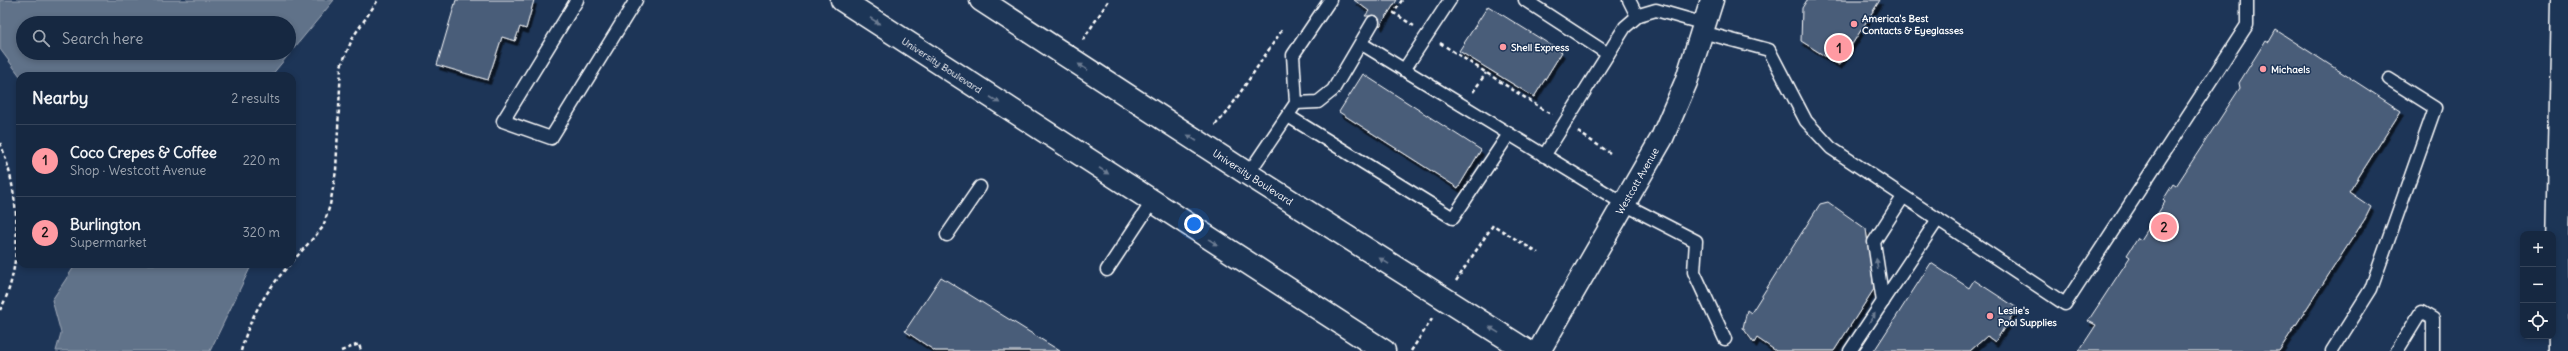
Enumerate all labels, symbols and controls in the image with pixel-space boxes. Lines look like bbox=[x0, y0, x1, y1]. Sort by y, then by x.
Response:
place label: America's Best Contacts & Eyeglasses bbox=[1862, 12, 1964, 37]
search box bbox=[16, 16, 296, 60]
one-way arrow bbox=[869, 17, 880, 25]
marker: America's Best Contacts & Eyeglasses bbox=[1849, 19, 1859, 29]
icon: search bbox=[30, 27, 52, 49]
text: Search here bbox=[62, 29, 143, 48]
pin: 1 bbox=[1826, 33, 1852, 63]
street label: University Boulevard bbox=[899, 35, 984, 96]
place label: Shell Express bbox=[1511, 41, 1570, 54]
marker: Shell Express bbox=[1498, 42, 1508, 52]
one-way arrow bbox=[1078, 63, 1088, 71]
place label: Michaels bbox=[2271, 63, 2310, 76]
marker: Michaels bbox=[2258, 64, 2268, 74]
text: Nearby bbox=[32, 87, 88, 109]
text: 2 results bbox=[231, 90, 280, 107]
one-way arrow bbox=[990, 96, 1000, 104]
one-way arrow bbox=[1187, 134, 1197, 142]
text: Coco Crepes & Coffee bbox=[70, 143, 217, 162]
street label: Westcott Avenue bbox=[1613, 145, 1662, 217]
street label: University Boulevard bbox=[1210, 147, 1295, 208]
text: 1 bbox=[42, 152, 48, 169]
text: 220 m bbox=[243, 152, 280, 169]
text: Shop · Westcott Avenue bbox=[70, 162, 206, 179]
one-way arrow bbox=[1099, 167, 1109, 175]
pin: 2 bbox=[2151, 212, 2177, 242]
your location bbox=[1184, 214, 1204, 234]
text: Burlington bbox=[70, 215, 141, 234]
text: 2 bbox=[41, 224, 49, 241]
text: 320 m bbox=[242, 224, 280, 241]
map controls bbox=[2520, 231, 2556, 339]
button: + bbox=[2520, 231, 2556, 267]
text: Supermarket bbox=[70, 234, 147, 251]
one-way arrow bbox=[1207, 238, 1219, 245]
one-way arrow bbox=[1378, 257, 1390, 264]
one-way arrow bbox=[1874, 258, 1880, 270]
button: − bbox=[2520, 267, 2556, 303]
button: locate bbox=[2520, 303, 2556, 339]
place label: Leslie's Pool Supplies bbox=[1998, 304, 2057, 329]
marker: Leslie's Pool Supplies bbox=[1985, 311, 1995, 321]
one-way arrow bbox=[1868, 313, 1876, 324]
one-way arrow bbox=[1489, 326, 1499, 334]

